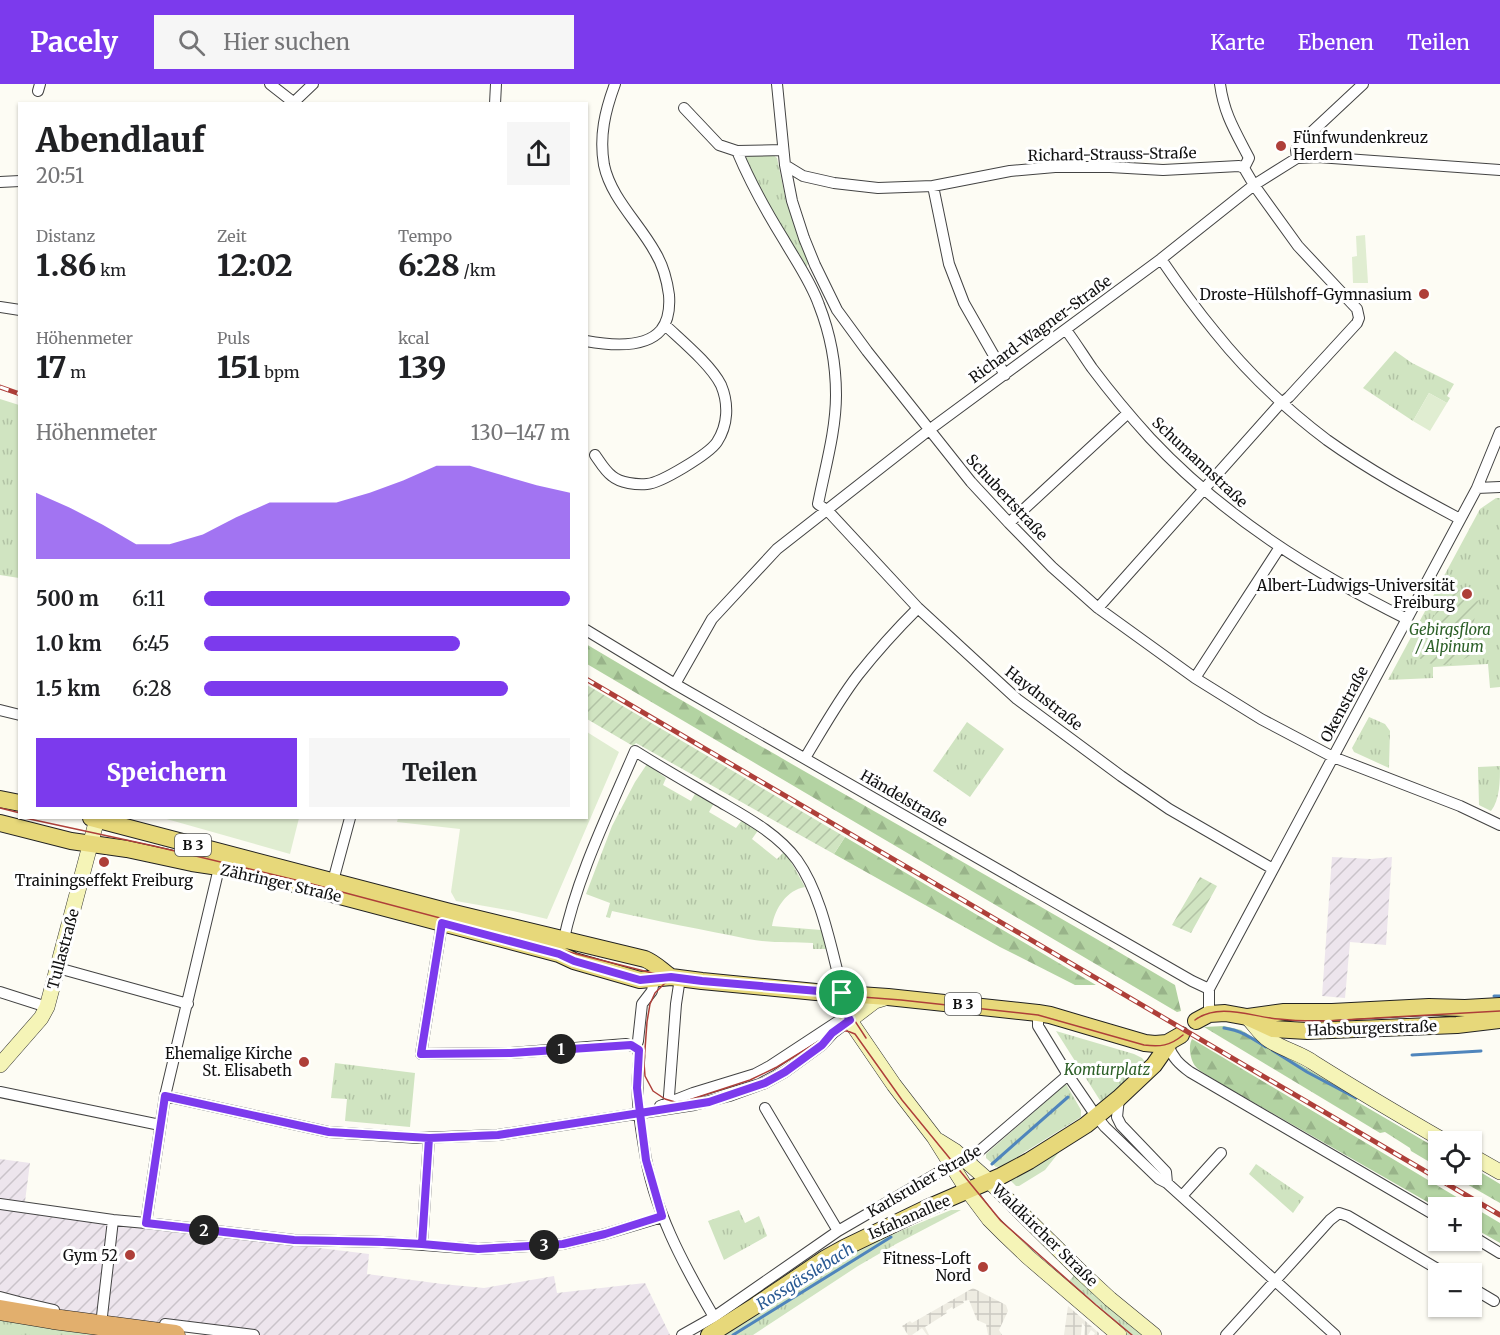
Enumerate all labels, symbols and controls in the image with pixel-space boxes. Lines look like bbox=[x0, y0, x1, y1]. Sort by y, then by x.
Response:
search box bbox=[154, 15, 574, 69]
text: Pacely bbox=[30, 24, 118, 60]
icon: search bbox=[175, 26, 208, 59]
text: Hier suchen bbox=[223, 28, 350, 56]
text: Karte bbox=[1210, 29, 1265, 56]
text: Ebenen bbox=[1298, 29, 1374, 56]
text: Teilen bbox=[1407, 29, 1470, 56]
text: Abendlauf bbox=[36, 120, 205, 161]
button: share bbox=[507, 122, 570, 185]
place label: Fünfwundenkreuz Herdern bbox=[1293, 128, 1428, 164]
marker: Fünfwundenkreuz Herdern bbox=[1274, 139, 1288, 153]
street label: Richard-Strauss-Straße bbox=[1027, 143, 1197, 165]
text: 20:51 bbox=[36, 163, 84, 188]
text: Distanz bbox=[36, 226, 95, 246]
text: Zeit bbox=[217, 226, 247, 246]
text: Tempo bbox=[398, 226, 452, 246]
text: 1.86 bbox=[36, 246, 96, 284]
text: 12:02 bbox=[217, 246, 293, 284]
text: 6:28 bbox=[398, 246, 460, 284]
text: km bbox=[96, 260, 126, 280]
text: /km bbox=[460, 260, 496, 280]
street label: Richard-Wagner-Straße bbox=[965, 271, 1115, 387]
place label: Droste-Hülshoff-Gymnasium bbox=[1200, 285, 1412, 304]
marker: Droste-Hülshoff-Gymnasium bbox=[1417, 287, 1431, 301]
text: Höhenmeter bbox=[36, 328, 133, 348]
text: Puls bbox=[217, 328, 250, 348]
text: kcal bbox=[398, 328, 429, 348]
text: 17 bbox=[36, 348, 67, 386]
text: 151 bbox=[217, 348, 261, 386]
text: 139 bbox=[398, 348, 447, 386]
text: m bbox=[67, 362, 86, 382]
text: bpm bbox=[261, 362, 300, 382]
street label: Schumannstraße bbox=[1148, 413, 1252, 511]
text: Höhenmeter bbox=[36, 420, 157, 445]
text: 130–147 m bbox=[471, 420, 570, 445]
street label: Schubertstraße bbox=[962, 450, 1052, 544]
place label: Albert-Ludwigs-Universität Freiburg bbox=[1256, 576, 1455, 612]
text: 500 m bbox=[36, 586, 99, 611]
text: 6:11 bbox=[132, 586, 165, 611]
marker: Albert-Ludwigs-Universität Freiburg bbox=[1460, 587, 1474, 601]
park label: Gebirgsflora / Alpinum bbox=[1409, 620, 1491, 656]
text: 1.0 km bbox=[36, 631, 102, 656]
text: 6:45 bbox=[132, 631, 170, 656]
street label: Haydnstraße bbox=[1001, 662, 1087, 734]
street label: Okenstraße bbox=[1316, 663, 1372, 745]
text: 1.5 km bbox=[36, 676, 100, 701]
text: 6:28 bbox=[132, 676, 172, 701]
button: Speichern bbox=[36, 738, 297, 807]
button: Teilen bbox=[309, 738, 570, 807]
street label: Händelstraße bbox=[857, 765, 951, 831]
road number: B 3 bbox=[175, 834, 211, 856]
marker: Trainingseffekt Freiburg bbox=[97, 855, 111, 869]
street label: Zähringer Straße bbox=[219, 860, 343, 906]
place label: Trainingseffekt Freiburg bbox=[15, 871, 193, 890]
street label: Tullastraße bbox=[43, 906, 83, 992]
pin bbox=[816, 967, 867, 1018]
icon: arrive bbox=[825, 976, 858, 1009]
road number: B 3 bbox=[945, 993, 981, 1015]
street label: Habsburgerstraße bbox=[1307, 1016, 1437, 1040]
pin: 1 bbox=[546, 1034, 576, 1064]
text: 1 bbox=[557, 1039, 565, 1059]
place label: Ehemalige Kirche St. Elisabeth bbox=[165, 1044, 292, 1080]
marker: Ehemalige Kirche St. Elisabeth bbox=[297, 1055, 311, 1069]
park label: Komturplatz bbox=[1063, 1060, 1150, 1079]
map controls bbox=[1428, 1131, 1482, 1317]
button: locate bbox=[1428, 1131, 1482, 1185]
street label: Karlsruher Straße bbox=[864, 1141, 984, 1221]
street label: Waldkircher Straße bbox=[988, 1179, 1102, 1290]
street label: Isfahanallee bbox=[865, 1190, 953, 1244]
button: + bbox=[1428, 1197, 1482, 1251]
pin: 2 bbox=[189, 1215, 219, 1245]
text: 2 bbox=[199, 1220, 209, 1240]
pin: 3 bbox=[529, 1230, 559, 1260]
text: 3 bbox=[539, 1235, 549, 1255]
water label: Rossgässlebach bbox=[753, 1238, 857, 1314]
place label: Gym 52 bbox=[63, 1246, 118, 1265]
marker: Gym 52 bbox=[123, 1248, 137, 1262]
place label: Fitness-Loft Nord bbox=[883, 1249, 971, 1285]
marker: Fitness-Loft Nord bbox=[976, 1260, 990, 1274]
button: − bbox=[1428, 1263, 1482, 1317]

